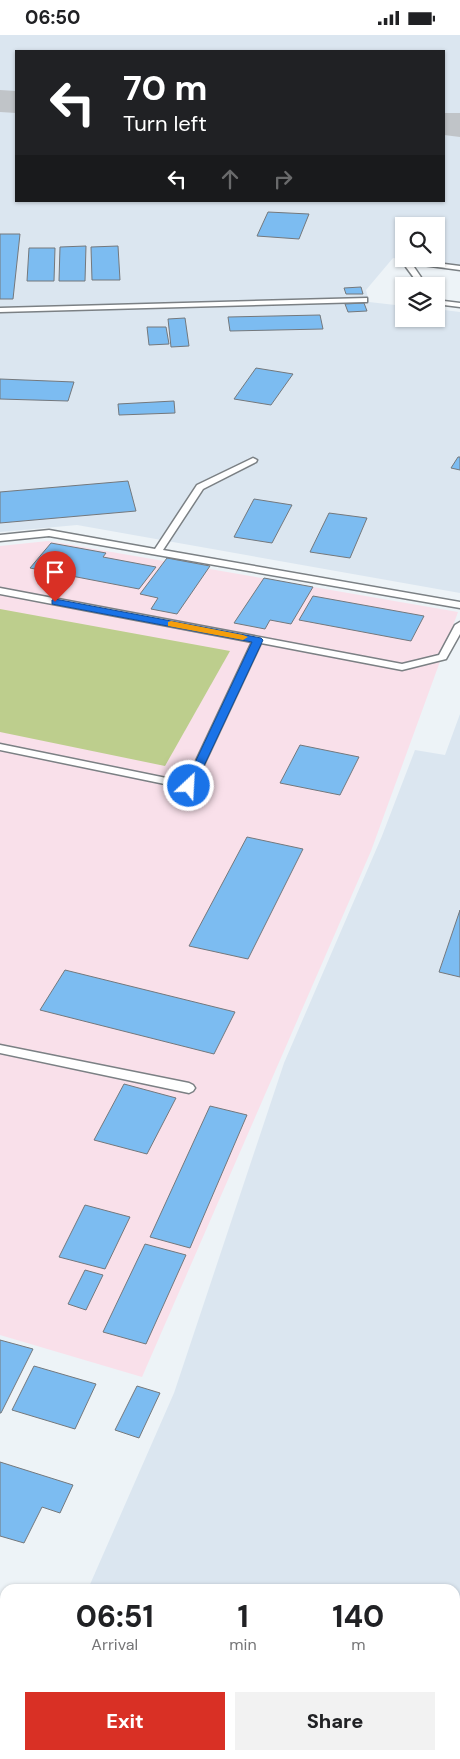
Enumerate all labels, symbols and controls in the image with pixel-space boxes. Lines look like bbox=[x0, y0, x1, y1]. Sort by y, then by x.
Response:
text: 06:50 bbox=[25, 5, 80, 30]
text: 70 m bbox=[123, 65, 207, 111]
icon: left bbox=[40, 70, 105, 135]
text: Turn left bbox=[123, 109, 207, 138]
icon: left bbox=[163, 165, 191, 193]
icon: ahead bbox=[216, 165, 244, 193]
icon: right bbox=[269, 165, 297, 193]
map controls bbox=[395, 217, 445, 327]
button: search bbox=[395, 217, 445, 267]
button: layers bbox=[395, 277, 445, 327]
pin bbox=[34, 551, 76, 602]
icon: arrive bbox=[41, 558, 69, 586]
position arrow bbox=[162, 759, 214, 811]
text: 06:51 bbox=[76, 1597, 154, 1636]
text: 1 bbox=[237, 1597, 248, 1636]
text: 140 bbox=[332, 1597, 384, 1636]
text: Arrival bbox=[91, 1634, 138, 1655]
text: min bbox=[229, 1634, 257, 1655]
text: m bbox=[351, 1634, 365, 1655]
button: Exit bbox=[25, 1692, 225, 1750]
button: Share bbox=[235, 1692, 435, 1750]

